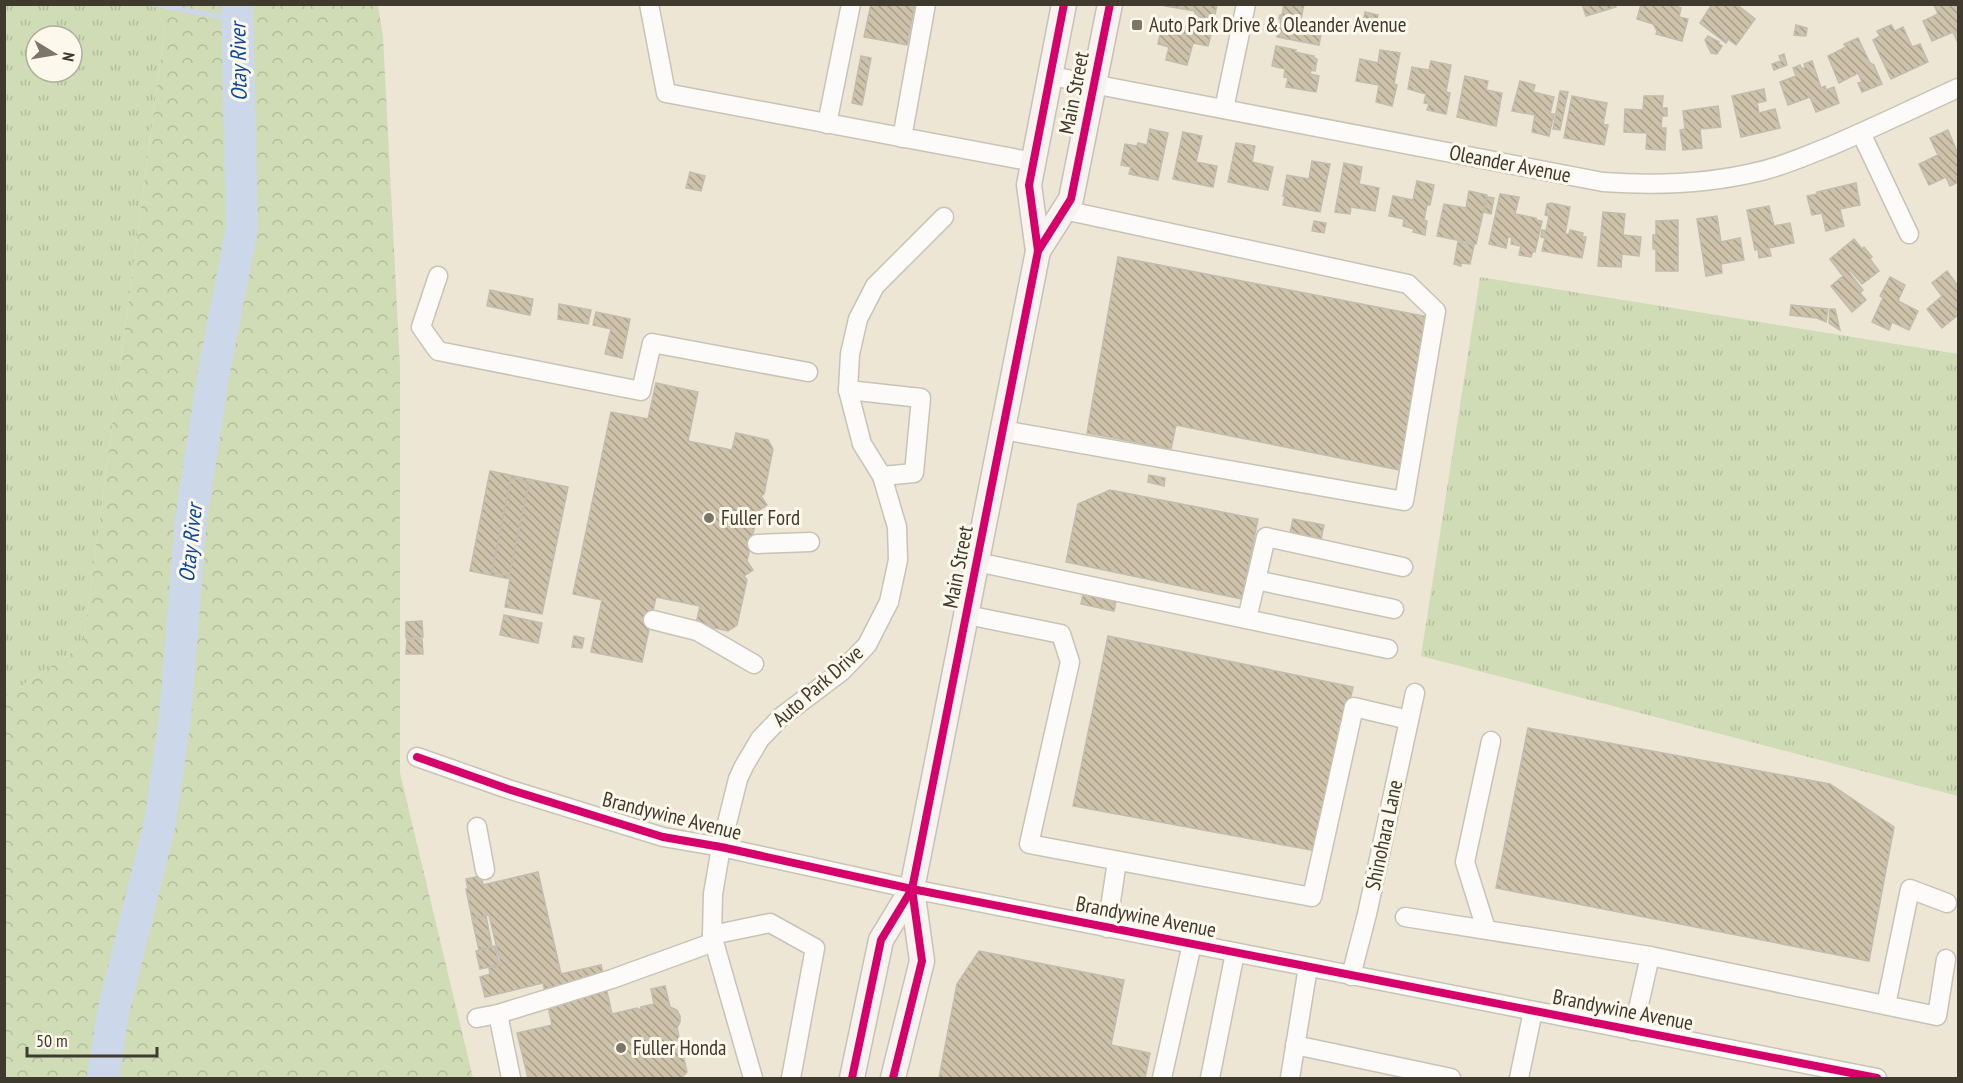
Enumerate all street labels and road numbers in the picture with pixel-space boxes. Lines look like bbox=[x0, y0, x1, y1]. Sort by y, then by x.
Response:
street label: Main Street bbox=[1052, 49, 1095, 136]
street label: Oleander Avenue bbox=[1447, 139, 1573, 189]
street label: Main Street bbox=[936, 523, 979, 610]
street label: Auto Park Drive bbox=[767, 639, 869, 732]
street label: Shinohara Lane bbox=[1359, 777, 1408, 893]
street label: Brandywine Avenue bbox=[600, 785, 744, 846]
street label: Brandywine Avenue bbox=[1074, 890, 1219, 943]
street label: Brandywine Avenue bbox=[1551, 983, 1696, 1036]

